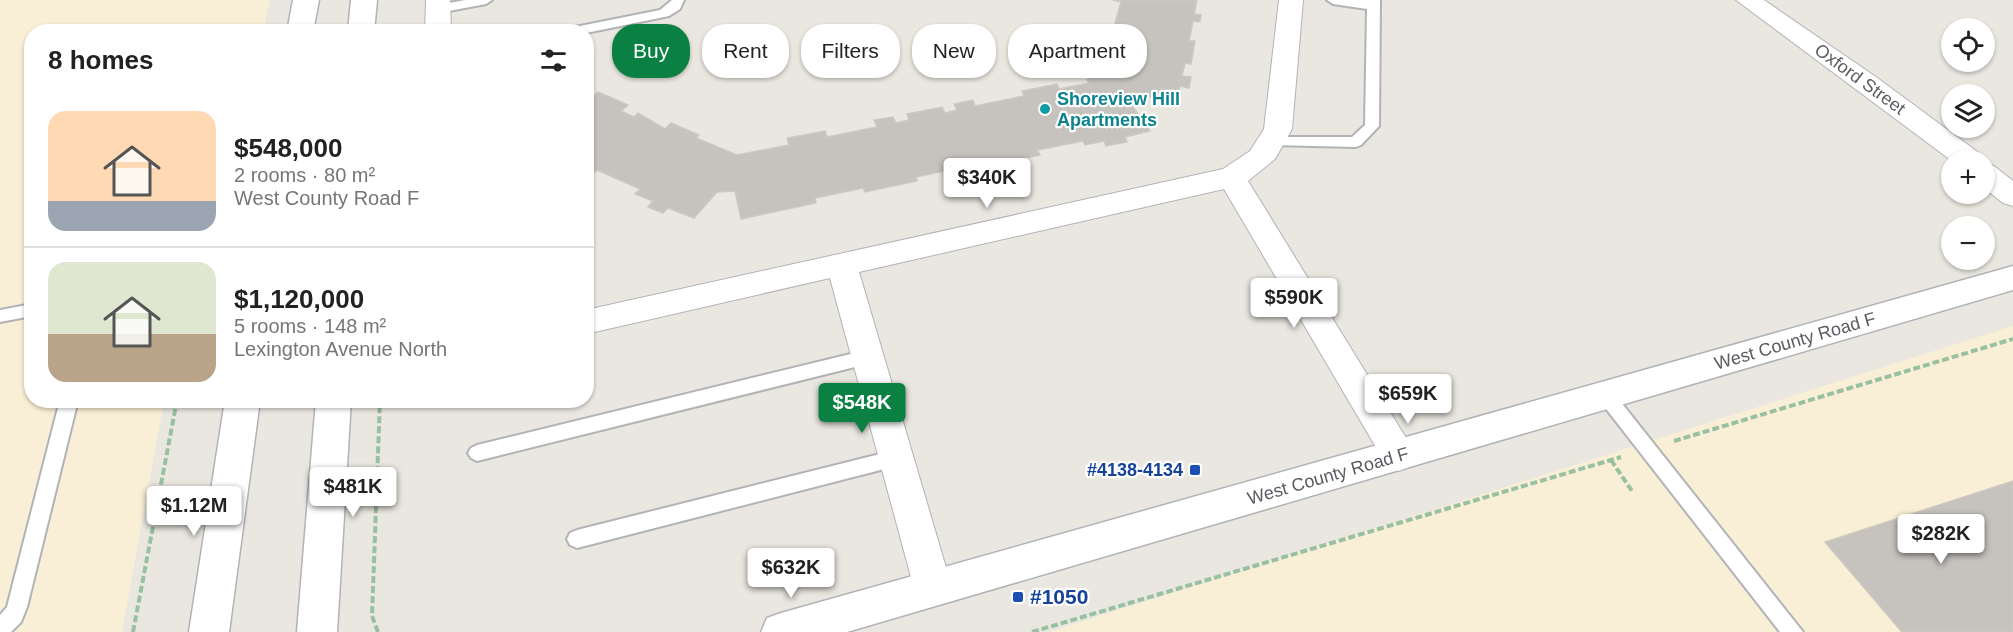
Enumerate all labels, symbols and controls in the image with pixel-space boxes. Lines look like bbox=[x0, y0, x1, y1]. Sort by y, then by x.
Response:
map controls bbox=[1941, 18, 1995, 270]
button: locate bbox=[1941, 18, 1995, 72]
chip: Buy bbox=[612, 24, 690, 78]
chip: Rent bbox=[702, 24, 789, 78]
chip: Filters bbox=[801, 24, 900, 78]
chip: New bbox=[912, 24, 996, 78]
chip: Apartment bbox=[1008, 24, 1147, 78]
street label: Oxford Street bbox=[1811, 39, 1909, 119]
icon: filters bbox=[537, 44, 570, 77]
text: 8 homes bbox=[48, 45, 154, 75]
button: layers bbox=[1941, 84, 1995, 138]
place label: Shoreview Hill Apartments bbox=[1057, 89, 1180, 130]
marker: Shoreview Hill Apartments bbox=[1038, 102, 1052, 116]
text: $548,000 bbox=[234, 133, 342, 163]
icon: home bbox=[96, 135, 168, 207]
button: + bbox=[1941, 150, 1995, 204]
pin: $340K bbox=[945, 158, 1029, 209]
text: 2 rooms · 80 m² bbox=[234, 164, 375, 186]
text: $340K bbox=[958, 166, 1016, 188]
text: West County Road F bbox=[234, 187, 419, 209]
button: − bbox=[1941, 216, 1995, 270]
pin: $590K bbox=[1252, 278, 1336, 329]
text: $1,120,000 bbox=[234, 284, 364, 314]
icon: home bbox=[96, 286, 168, 358]
text: $590K bbox=[1265, 286, 1323, 308]
street label: West County Road F bbox=[1712, 308, 1878, 374]
text: 5 rooms · 148 m² bbox=[234, 315, 386, 337]
text: Lexington Avenue North bbox=[234, 338, 447, 360]
pin: $659K bbox=[1366, 374, 1450, 425]
text: $659K bbox=[1379, 382, 1437, 404]
pin: $548K bbox=[820, 383, 904, 434]
text: $548K bbox=[833, 391, 891, 413]
street label: West County Road F bbox=[1245, 443, 1411, 509]
place label: #4138-4134 bbox=[1087, 460, 1183, 480]
marker: #4138-4134 bbox=[1188, 463, 1202, 477]
pin: $481K bbox=[311, 467, 395, 518]
text: $481K bbox=[324, 475, 382, 497]
pin: $1.12M bbox=[145, 486, 243, 537]
text: $1.12M bbox=[161, 494, 227, 516]
pin: $282K bbox=[1899, 514, 1983, 565]
text: $282K bbox=[1912, 522, 1970, 544]
pin: $632K bbox=[749, 548, 833, 599]
text: $632K bbox=[762, 556, 820, 578]
place label: #1050 bbox=[1030, 585, 1088, 608]
marker: #1050 bbox=[1011, 590, 1025, 604]

